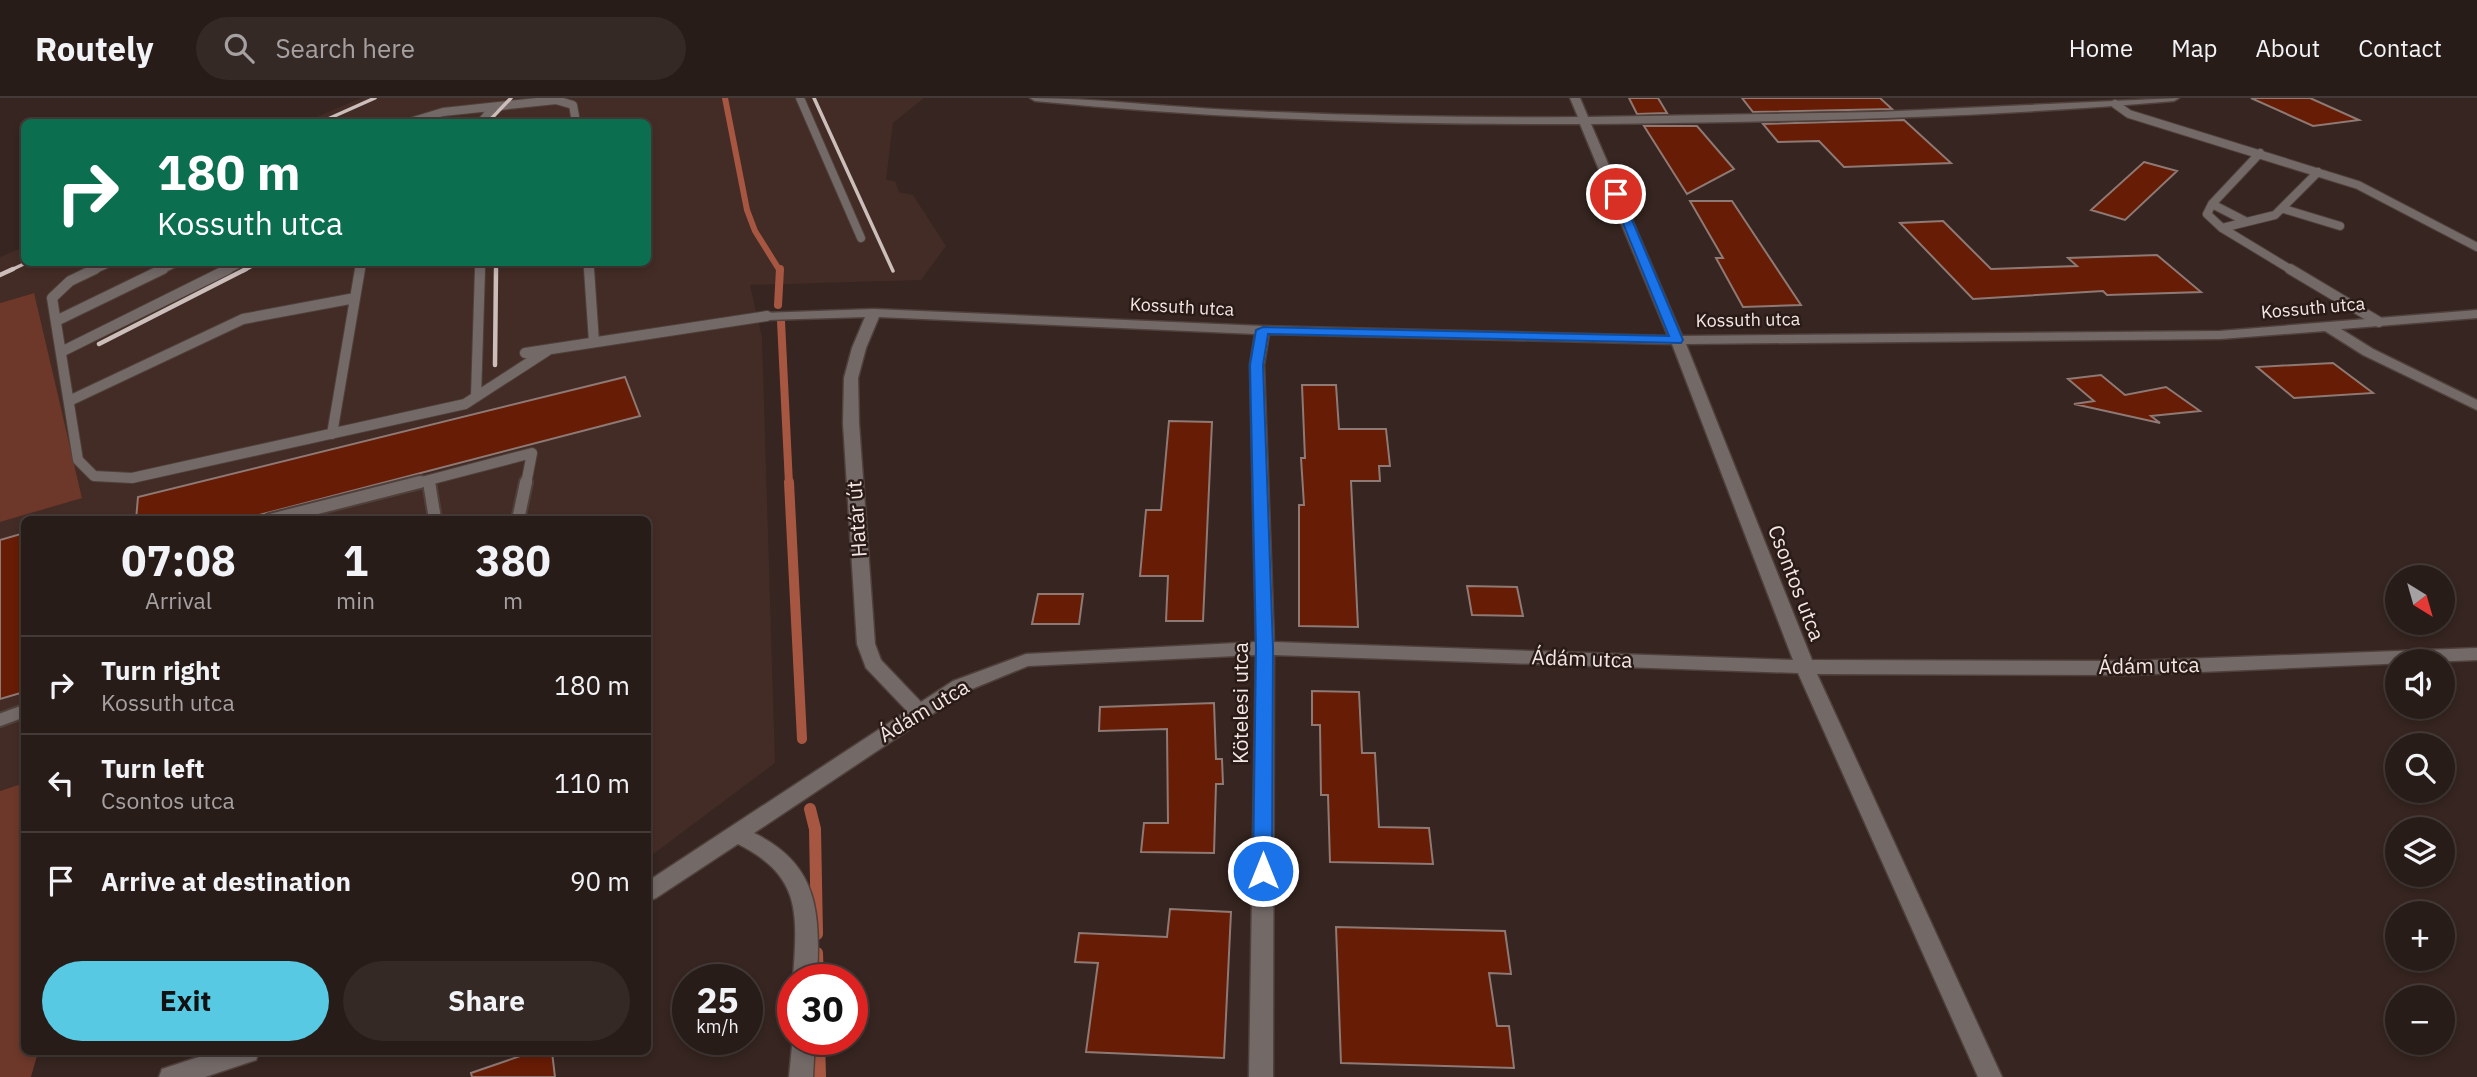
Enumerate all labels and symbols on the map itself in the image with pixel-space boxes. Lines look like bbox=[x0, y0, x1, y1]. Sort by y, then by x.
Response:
pin bbox=[1586, 164, 1646, 224]
street label: Kossuth utca bbox=[2260, 291, 2366, 324]
street label: Kossuth utca bbox=[1129, 292, 1235, 321]
street label: Kossuth utca bbox=[1695, 307, 1801, 332]
street label: Határ út bbox=[839, 480, 873, 558]
street label: Csontos utca bbox=[1762, 521, 1832, 645]
north arrow bbox=[2385, 565, 2455, 635]
street label: Kötelesi utca bbox=[1226, 642, 1254, 764]
street label: Ádám utca bbox=[1531, 642, 1633, 674]
street label: Ádám utca bbox=[2098, 650, 2200, 680]
street label: Ádám utca bbox=[873, 672, 974, 748]
position arrow bbox=[1226, 834, 1300, 908]
speed limit sign: 30 bbox=[777, 964, 868, 1055]

